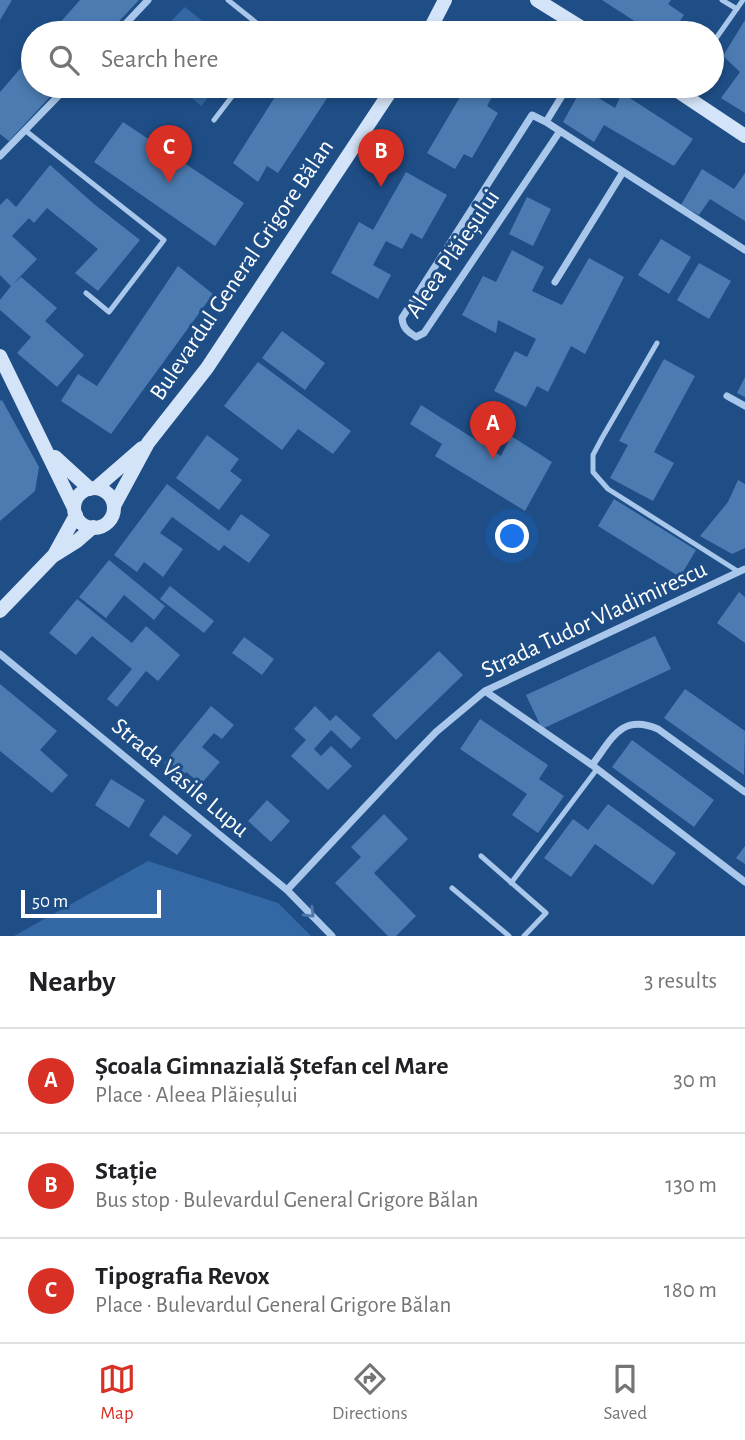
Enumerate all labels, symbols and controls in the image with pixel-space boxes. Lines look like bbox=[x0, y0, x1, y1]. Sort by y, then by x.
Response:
search box bbox=[21, 21, 724, 98]
icon: search bbox=[45, 41, 83, 79]
text: Search here bbox=[101, 46, 219, 72]
pin: C bbox=[146, 125, 192, 183]
pin: B bbox=[358, 129, 404, 187]
street label: Bulevardul General Grigore Bălan bbox=[146, 135, 338, 405]
street label: Aleea Plăieșului bbox=[402, 186, 505, 323]
pin: A bbox=[470, 401, 516, 459]
your location bbox=[495, 519, 529, 553]
street label: Strada Tudor Vladimirescu bbox=[478, 557, 710, 683]
street label: Strada Vasile Lupu bbox=[107, 714, 253, 842]
scale bar bbox=[21, 887, 161, 919]
text: 50 m bbox=[32, 892, 68, 911]
one-way arrow bbox=[301, 905, 314, 918]
text: Nearby bbox=[28, 967, 116, 997]
text: 3 results bbox=[644, 970, 717, 993]
text: Școala Gimnazială Ștefan cel Mare bbox=[95, 1053, 449, 1079]
text: A bbox=[44, 1069, 58, 1092]
text: 30 m bbox=[673, 1069, 717, 1092]
text: Place · Aleea Plăieșului bbox=[95, 1084, 298, 1107]
text: Stație bbox=[95, 1158, 157, 1184]
text: B bbox=[44, 1174, 58, 1197]
text: 130 m bbox=[665, 1174, 717, 1197]
text: Bus stop · Bulevardul General Grigore Bălan bbox=[95, 1189, 478, 1212]
text: Tipografia Revox bbox=[95, 1263, 270, 1289]
text: C bbox=[45, 1279, 57, 1302]
text: 180 m bbox=[664, 1279, 717, 1302]
text: Place · Bulevardul General Grigore Bălan bbox=[95, 1294, 451, 1317]
tab: Map bbox=[98, 1360, 136, 1425]
tab: Directions bbox=[332, 1360, 408, 1425]
tab: Saved bbox=[604, 1360, 647, 1425]

